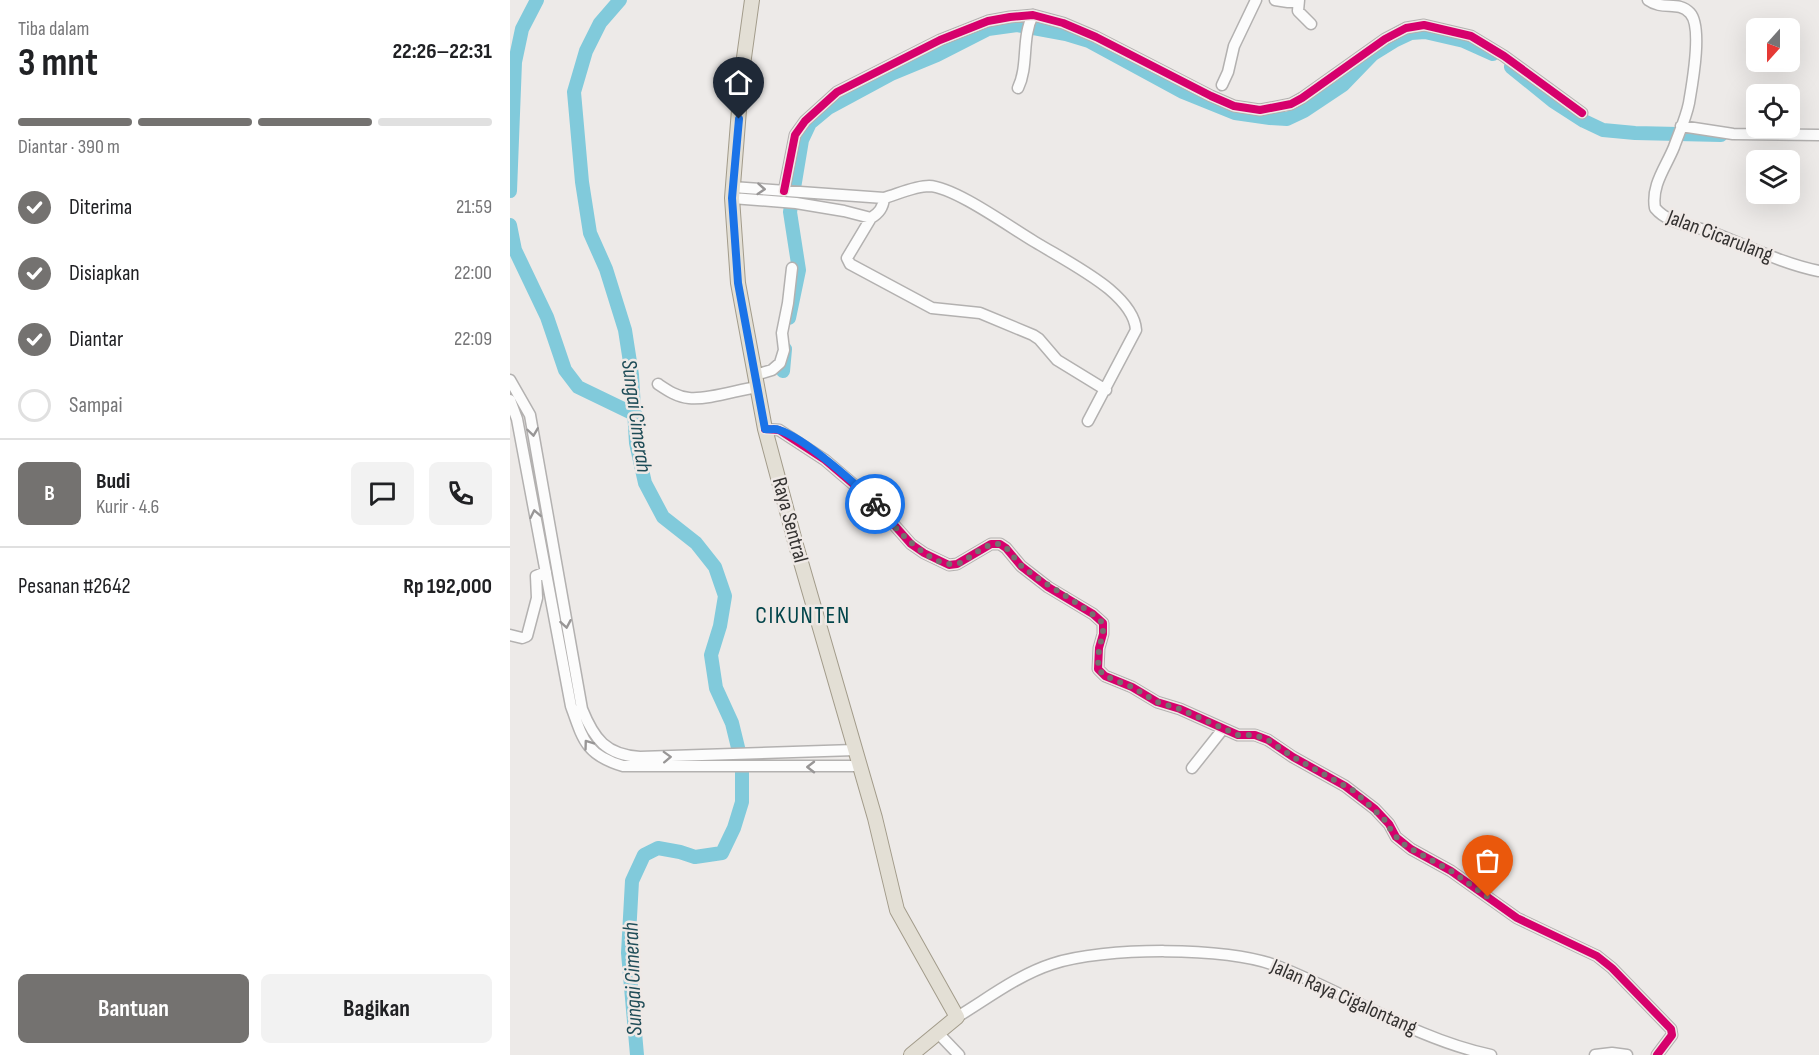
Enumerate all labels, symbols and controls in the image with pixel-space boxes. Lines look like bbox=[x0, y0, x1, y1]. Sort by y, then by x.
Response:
text: Tiba dalam bbox=[18, 17, 89, 41]
north arrow bbox=[1746, 18, 1800, 72]
map controls bbox=[1746, 18, 1800, 204]
text: 22:26–22:31 bbox=[392, 38, 492, 65]
text: 3 mnt bbox=[18, 40, 98, 87]
pin bbox=[713, 57, 764, 119]
icon: home bbox=[722, 66, 755, 99]
button: locate bbox=[1746, 84, 1800, 138]
text: Diantar · 390 m bbox=[18, 135, 120, 159]
button: layers bbox=[1746, 150, 1800, 204]
one-way arrow bbox=[756, 182, 765, 195]
icon: check bbox=[18, 191, 51, 224]
text: Diterima bbox=[69, 194, 132, 221]
text: 21:59 bbox=[456, 195, 492, 219]
street label: Jalan Cicarulang bbox=[1663, 204, 1776, 268]
icon: check bbox=[18, 257, 51, 290]
text: Disiapkan bbox=[69, 260, 140, 287]
text: 22:00 bbox=[454, 261, 492, 285]
icon: check bbox=[18, 323, 51, 356]
text: Diantar bbox=[69, 326, 123, 353]
text: 22:09 bbox=[454, 327, 492, 351]
water label: Sungai Cimerah bbox=[615, 358, 657, 474]
text: Sampai bbox=[69, 392, 123, 419]
one-way arrow bbox=[526, 427, 539, 437]
button: chat bbox=[351, 462, 414, 525]
button: phone bbox=[429, 462, 492, 525]
text: Budi bbox=[96, 468, 130, 495]
courier bbox=[845, 474, 905, 534]
street label: Raya Sentral bbox=[767, 475, 813, 565]
text: B bbox=[44, 480, 55, 507]
icon: bike bbox=[859, 488, 892, 521]
text: Kurir · 4.6 bbox=[96, 495, 159, 519]
one-way arrow bbox=[529, 509, 542, 519]
text: Pesanan #2642 bbox=[18, 573, 131, 600]
text: Rp 192,000 bbox=[403, 573, 492, 600]
district label: CIKUNTEN bbox=[755, 601, 851, 630]
one-way arrow bbox=[560, 620, 572, 629]
one-way arrow bbox=[584, 739, 595, 750]
one-way arrow bbox=[663, 750, 672, 763]
one-way arrow bbox=[807, 761, 816, 773]
pin bbox=[1462, 835, 1513, 897]
icon: bag bbox=[1471, 844, 1504, 877]
water label: Sungai Cimerah bbox=[618, 922, 648, 1036]
street label: Jalan Raya Cigalontang bbox=[1266, 953, 1421, 1040]
button: Bantuan bbox=[18, 974, 249, 1043]
button: Bagikan bbox=[261, 974, 492, 1043]

